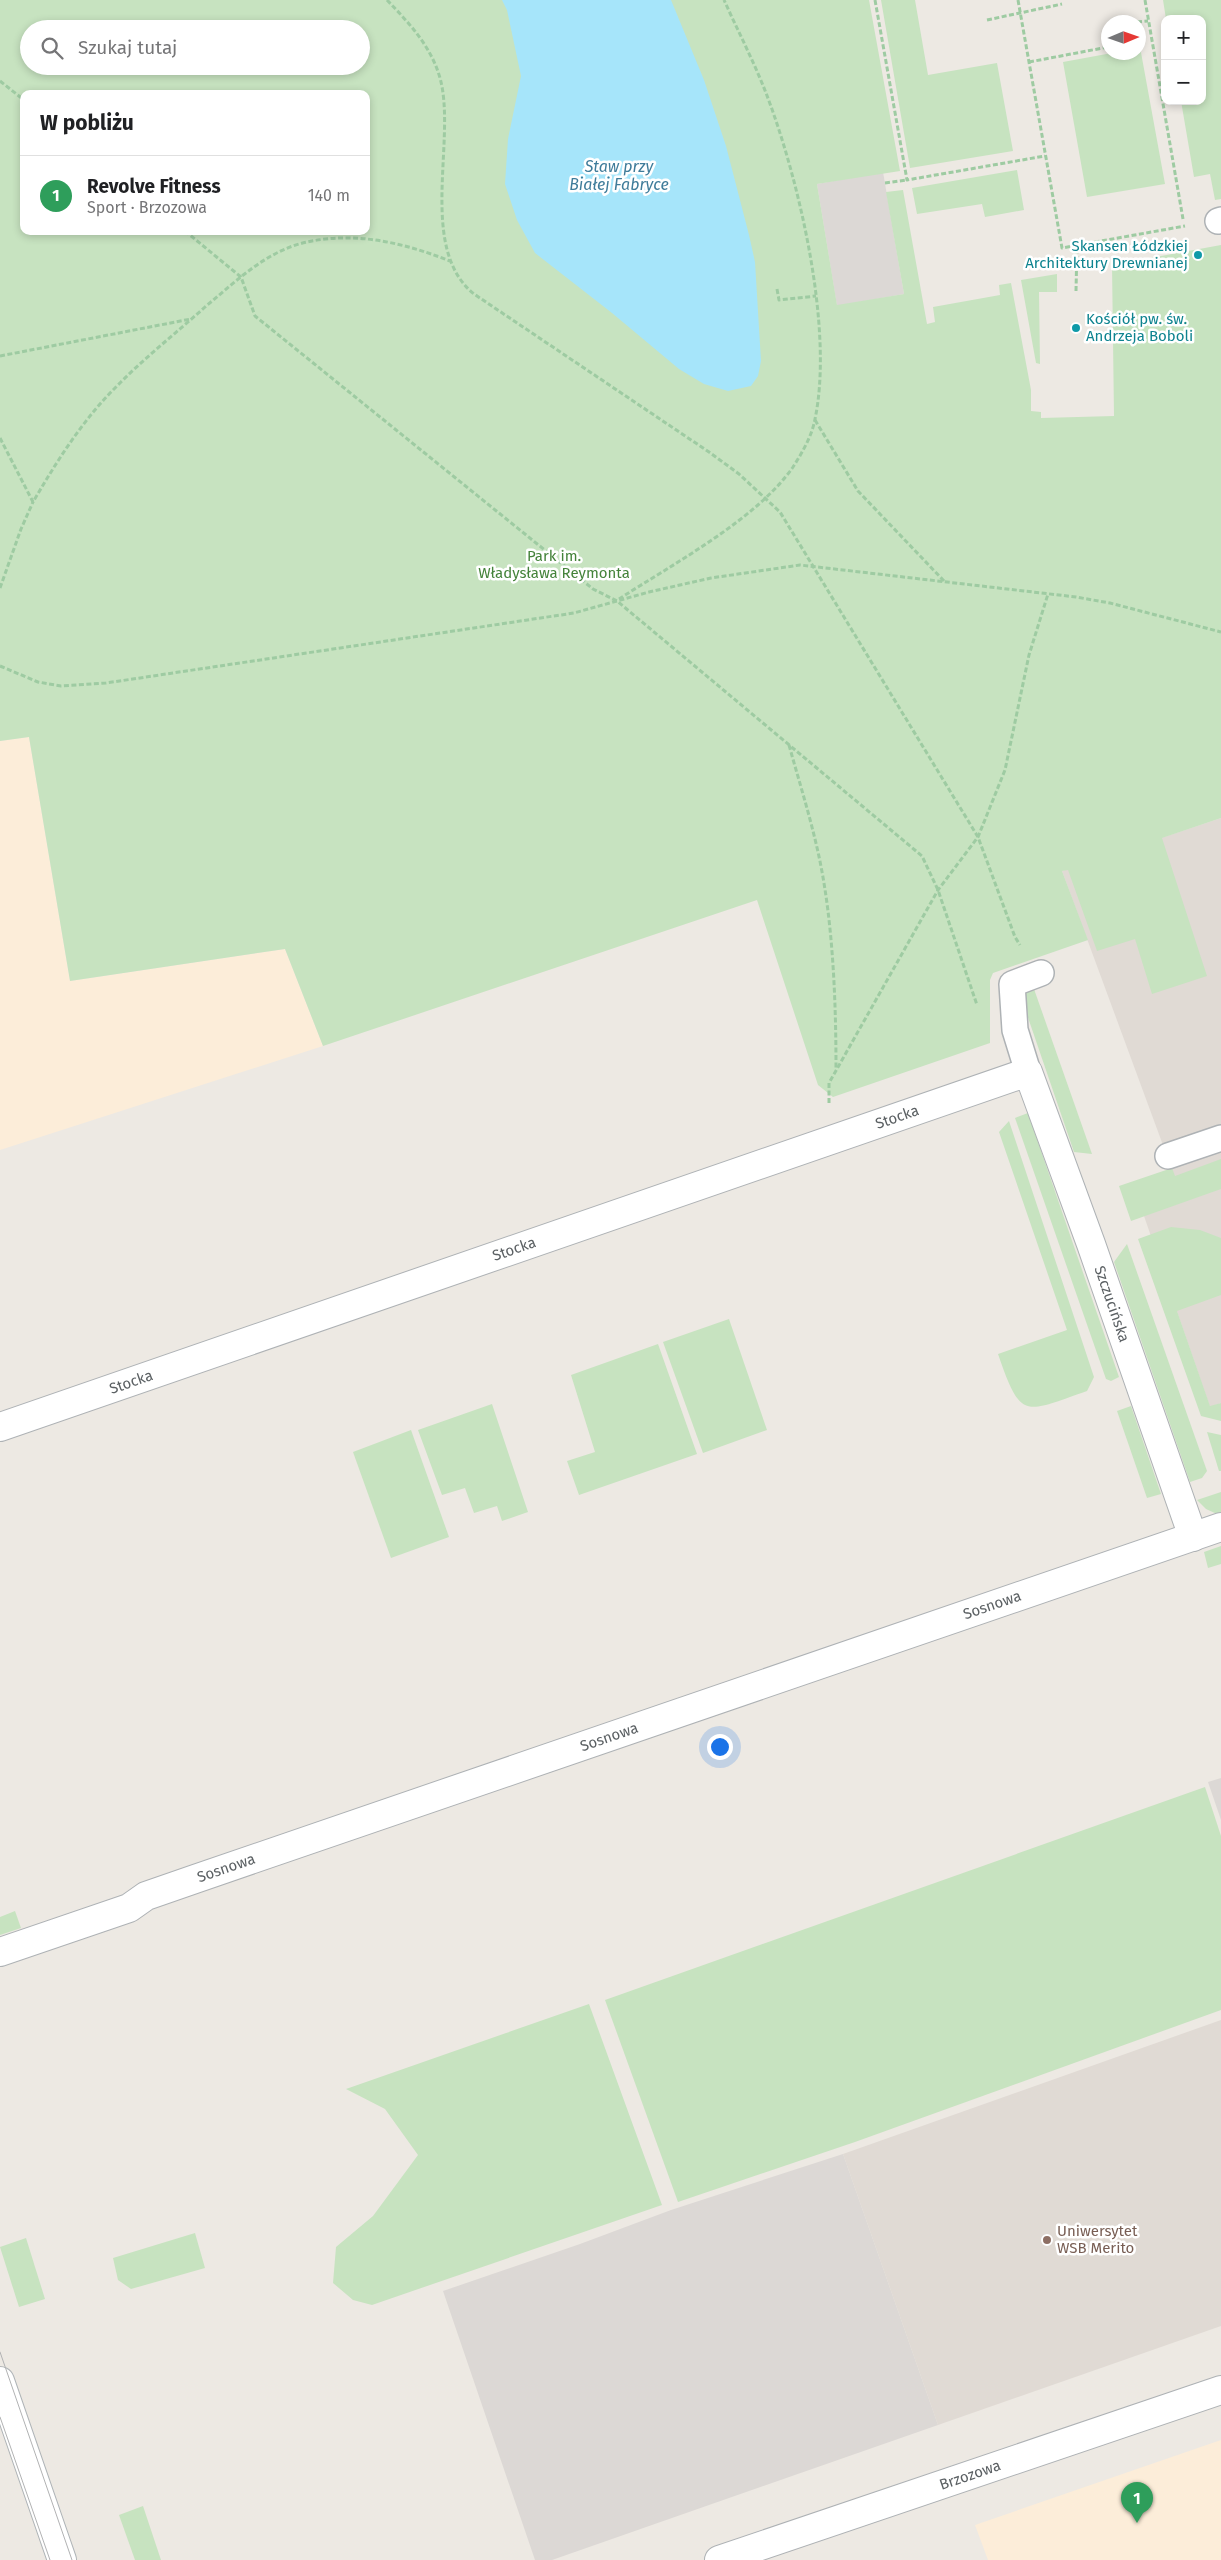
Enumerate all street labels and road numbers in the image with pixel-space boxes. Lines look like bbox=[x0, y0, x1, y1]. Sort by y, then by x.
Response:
street label: Stocka bbox=[873, 1101, 921, 1133]
street label: Stocka bbox=[490, 1233, 538, 1265]
street label: Szczucińska bbox=[1091, 1263, 1133, 1345]
street label: Stocka bbox=[107, 1366, 155, 1398]
street label: Sosnowa bbox=[961, 1587, 1023, 1623]
street label: Sosnowa bbox=[578, 1719, 640, 1755]
street label: Sosnowa bbox=[195, 1850, 257, 1886]
street label: Brzozowa bbox=[937, 2456, 1003, 2494]

